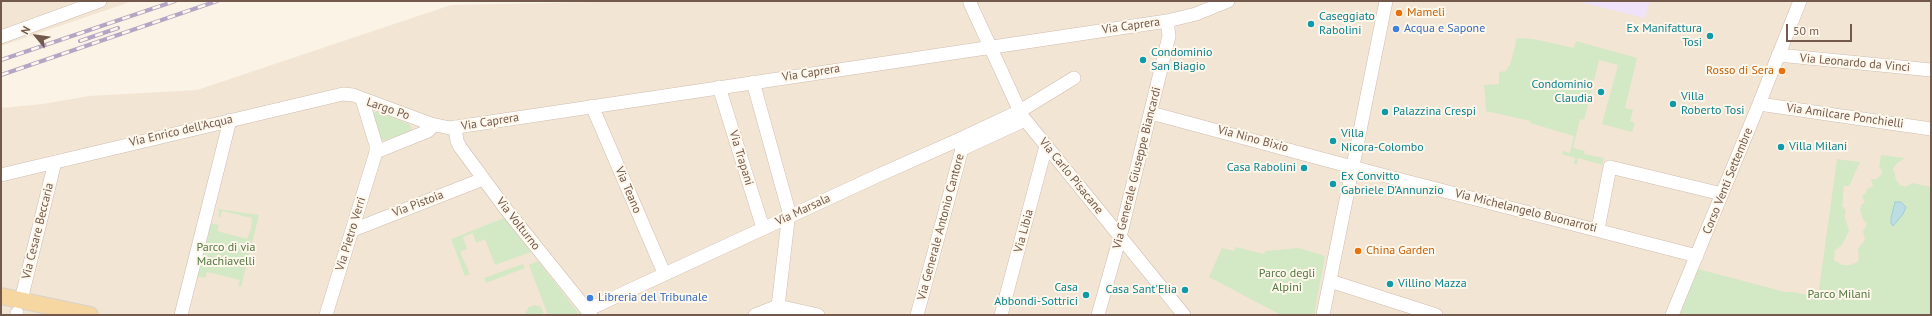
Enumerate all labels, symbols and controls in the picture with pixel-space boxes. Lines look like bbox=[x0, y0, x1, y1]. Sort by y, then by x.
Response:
place label: Mameli bbox=[1407, 6, 1445, 20]
marker: Mameli bbox=[1394, 8, 1404, 18]
place label: Caseggiato Rabolini bbox=[1319, 10, 1375, 38]
street label: Via Caprera bbox=[1101, 15, 1161, 37]
north arrow bbox=[16, 16, 56, 56]
scale bar bbox=[1788, 16, 1854, 42]
marker: Caseggiato Rabolini bbox=[1306, 19, 1316, 29]
place label: Acqua e Sapone bbox=[1404, 22, 1485, 36]
place label: Ex Manifattura Tosi bbox=[1627, 22, 1702, 50]
text: 50 m bbox=[1793, 23, 1819, 38]
text: N bbox=[18, 24, 33, 37]
marker: Acqua e Sapone bbox=[1391, 24, 1401, 34]
marker: Ex Manifattura Tosi bbox=[1705, 31, 1715, 41]
place label: Condominio San Biagio bbox=[1151, 46, 1212, 74]
street label: Via Leonardo da Vinci bbox=[1799, 51, 1911, 75]
marker: Condominio San Biagio bbox=[1138, 55, 1148, 65]
street label: Via Caprera bbox=[781, 61, 841, 85]
place label: Rosso di Sera bbox=[1706, 64, 1774, 78]
marker: Rosso di Sera bbox=[1777, 66, 1787, 76]
place label: Condominio Claudia bbox=[1532, 78, 1593, 106]
street label: Via Generale Giuseppe Biancardi bbox=[1110, 86, 1164, 250]
marker: Condominio Claudia bbox=[1596, 87, 1606, 97]
place label: Villa Roberto Tosi bbox=[1681, 90, 1744, 118]
street label: Largo Po bbox=[364, 95, 412, 123]
marker: Villa Roberto Tosi bbox=[1668, 99, 1678, 109]
street label: Via Amilcare Ponchielli bbox=[1785, 101, 1905, 131]
place label: Palazzina Crespi bbox=[1393, 105, 1476, 119]
marker: Palazzina Crespi bbox=[1380, 107, 1390, 117]
street label: Via Caprera bbox=[460, 110, 520, 134]
street label: Via Enrico dell'Acqua bbox=[128, 112, 234, 150]
street label: Via Nino Bixio bbox=[1216, 123, 1290, 155]
street label: Corso Venti Settembre bbox=[1700, 126, 1756, 236]
place label: Villa Nicora-Colombo bbox=[1341, 127, 1424, 155]
street label: Via Trapani bbox=[726, 129, 756, 187]
street label: Via Carlo Pisacane bbox=[1036, 135, 1106, 217]
marker: Villa Nicora-Colombo bbox=[1328, 136, 1338, 146]
place label: Villa Milani bbox=[1789, 140, 1847, 154]
marker: Villa Milani bbox=[1776, 142, 1786, 152]
street label: Via Generale Antonio Cantore bbox=[914, 152, 968, 302]
place label: Casa Rabolini bbox=[1227, 161, 1296, 175]
marker: Casa Rabolini bbox=[1299, 163, 1309, 173]
street label: Via Teano bbox=[612, 164, 644, 216]
place label: Ex Convitto Gabriele D'Annunzio bbox=[1341, 170, 1444, 198]
marker: Ex Convitto Gabriele D'Annunzio bbox=[1328, 179, 1338, 189]
street label: Via Cesare Beccaria bbox=[19, 181, 57, 281]
street label: Via Michelangelo Buonarroti bbox=[1453, 186, 1599, 236]
street label: Via Pistoia bbox=[390, 188, 446, 220]
street label: Via Marsala bbox=[773, 191, 833, 229]
street label: Via Pietro Verri bbox=[333, 195, 369, 273]
street label: Via Volturno bbox=[493, 195, 543, 253]
street label: Via Libia bbox=[1011, 208, 1037, 254]
park label: Parco di via Machiavelli bbox=[197, 241, 255, 269]
place label: China Garden bbox=[1366, 244, 1435, 258]
marker: China Garden bbox=[1353, 246, 1363, 256]
park label: Parco degli Alpini bbox=[1259, 267, 1315, 295]
place label: Villino Mazza bbox=[1398, 277, 1467, 291]
marker: Villino Mazza bbox=[1385, 279, 1395, 289]
place label: Casa Abbondi-Sottrici bbox=[994, 281, 1078, 309]
place label: Casa Sant'Elia bbox=[1106, 283, 1177, 297]
marker: Casa Sant'Elia bbox=[1180, 285, 1190, 295]
park label: Parco Milani bbox=[1807, 288, 1871, 302]
marker: Casa Abbondi-Sottrici bbox=[1081, 290, 1091, 300]
place label: Libreria del Tribunale bbox=[598, 291, 708, 305]
marker: Libreria del Tribunale bbox=[585, 293, 595, 303]

